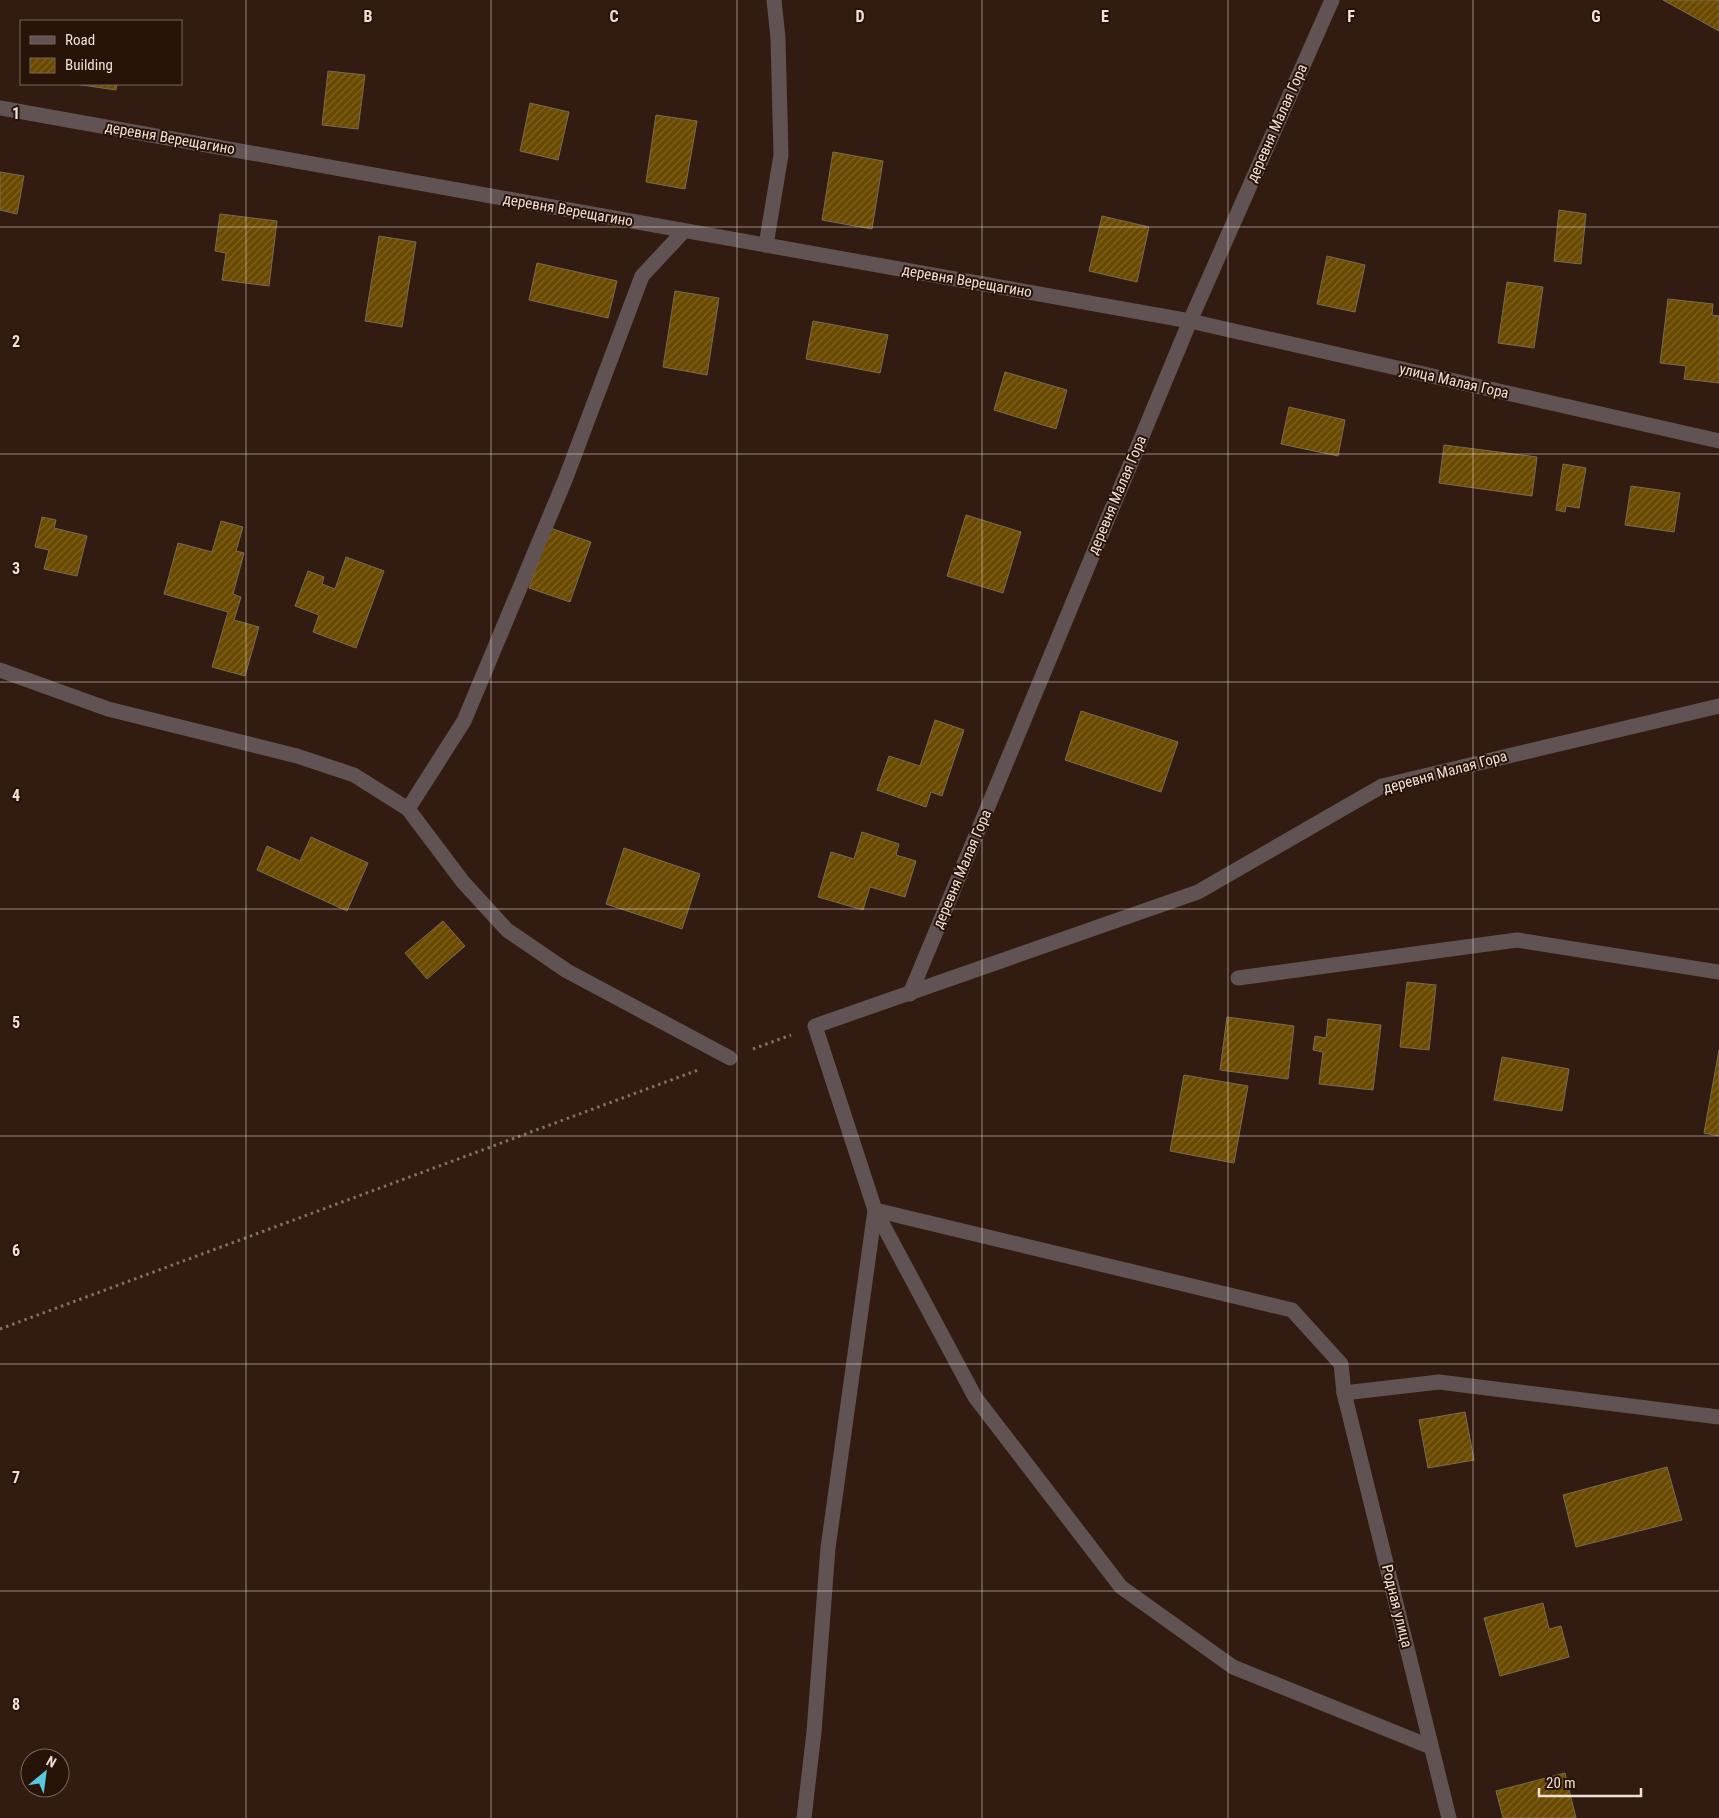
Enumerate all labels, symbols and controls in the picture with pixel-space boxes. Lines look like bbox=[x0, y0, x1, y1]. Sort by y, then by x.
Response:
text: B bbox=[364, 7, 373, 26]
text: C bbox=[609, 7, 619, 26]
text: D bbox=[855, 7, 865, 26]
text: E bbox=[1101, 7, 1109, 26]
text: F bbox=[1347, 7, 1355, 26]
text: G bbox=[1591, 7, 1601, 26]
legend bbox=[20, 20, 182, 85]
text: Road bbox=[65, 31, 95, 49]
text: Building bbox=[65, 56, 113, 74]
street label: деревня Малая Гора bbox=[1243, 61, 1311, 185]
text: 1 bbox=[12, 104, 20, 123]
street label: деревня Верещагино bbox=[104, 118, 236, 158]
street label: деревня Верещагино bbox=[502, 190, 634, 230]
street label: деревня Верещагино bbox=[901, 261, 1033, 301]
text: 2 bbox=[12, 332, 20, 351]
street label: улица Малая Гора bbox=[1397, 360, 1511, 402]
street label: деревня Малая Гора bbox=[1084, 433, 1150, 557]
text: 3 bbox=[12, 559, 20, 578]
street label: деревня Малая Гора bbox=[1381, 747, 1509, 797]
text: 4 bbox=[12, 786, 20, 805]
street label: деревня Малая Гора bbox=[929, 807, 995, 931]
text: 5 bbox=[12, 1013, 20, 1032]
text: 6 bbox=[12, 1241, 20, 1260]
text: 7 bbox=[12, 1468, 20, 1487]
street label: Родная улица bbox=[1378, 1563, 1416, 1649]
text: 8 bbox=[12, 1695, 20, 1714]
north arrow bbox=[20, 1748, 70, 1798]
text: N bbox=[44, 1753, 59, 1771]
scale bar bbox=[1539, 1766, 1642, 1798]
text: 20 m bbox=[1546, 1774, 1576, 1792]

